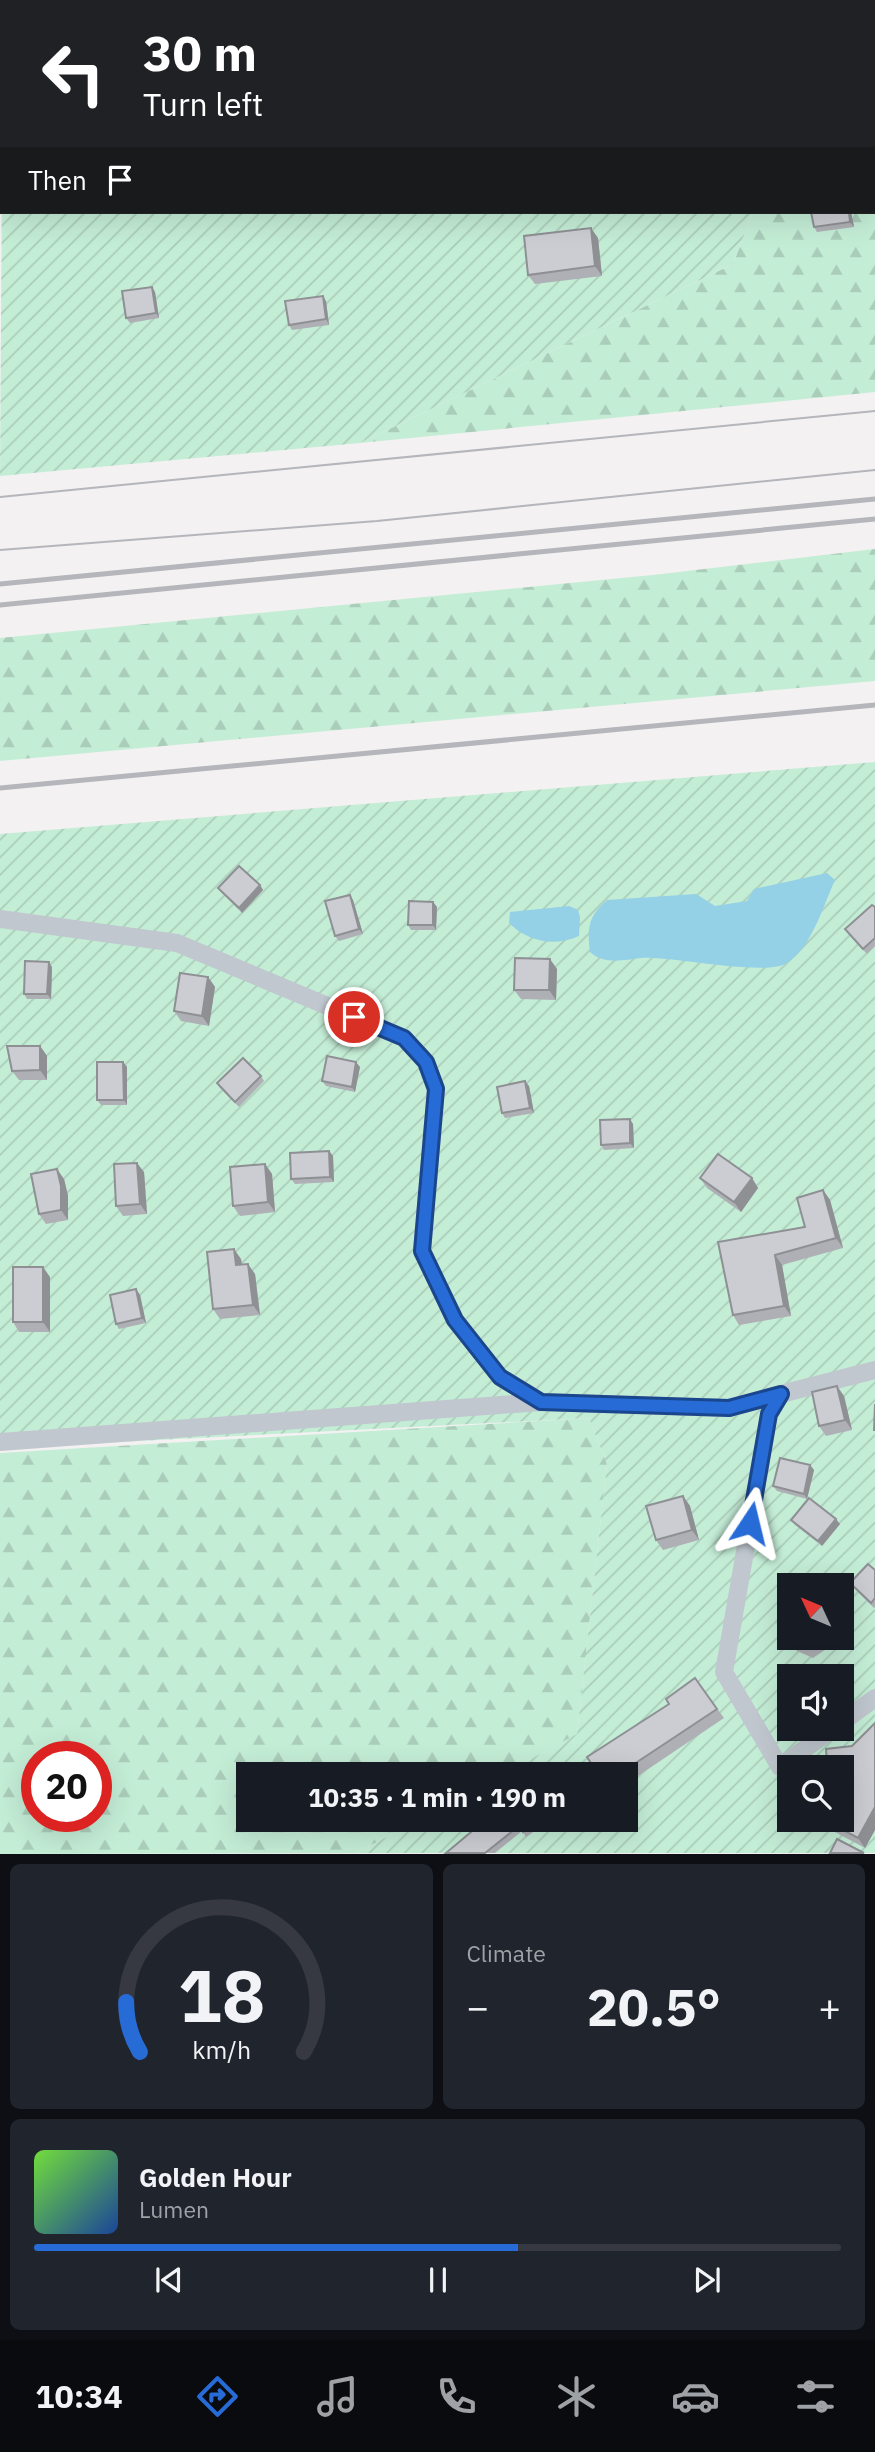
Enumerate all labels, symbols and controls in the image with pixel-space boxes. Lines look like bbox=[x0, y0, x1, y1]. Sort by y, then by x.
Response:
text: 30 m bbox=[143, 21, 257, 84]
icon: left bbox=[28, 28, 119, 119]
text: Turn left bbox=[143, 83, 263, 125]
icon: arrive bbox=[101, 161, 139, 199]
text: Then bbox=[28, 163, 87, 197]
pin bbox=[324, 987, 384, 1047]
icon: arrive bbox=[335, 998, 373, 1036]
position arrow bbox=[713, 1486, 787, 1560]
north arrow bbox=[777, 1573, 854, 1650]
map controls bbox=[777, 1573, 854, 1832]
button: sound bbox=[777, 1664, 854, 1741]
speed limit sign: 20 bbox=[21, 1741, 112, 1832]
button: search bbox=[777, 1755, 854, 1832]
text: 10:35 · 1 min · 190 m bbox=[308, 1780, 566, 1814]
text: Climate bbox=[467, 1938, 546, 1968]
text: 18 bbox=[178, 1948, 265, 2043]
text: 20.5° bbox=[587, 1973, 721, 2040]
text: − bbox=[467, 1982, 489, 2031]
text: + bbox=[818, 1982, 841, 2031]
text: km/h bbox=[192, 2033, 251, 2066]
text: Golden Hour bbox=[139, 2160, 292, 2194]
text: Lumen bbox=[139, 2194, 209, 2224]
icon: previous bbox=[150, 2261, 188, 2299]
icon: pause bbox=[419, 2261, 457, 2299]
icon: next bbox=[688, 2261, 726, 2299]
icon: directions bbox=[193, 2372, 242, 2421]
icon: music bbox=[313, 2372, 362, 2421]
icon: phone bbox=[432, 2372, 481, 2421]
icon: climate bbox=[552, 2372, 601, 2421]
icon: car bbox=[671, 2372, 720, 2421]
icon: filters bbox=[791, 2372, 840, 2421]
text: 10:34 bbox=[35, 2375, 123, 2417]

